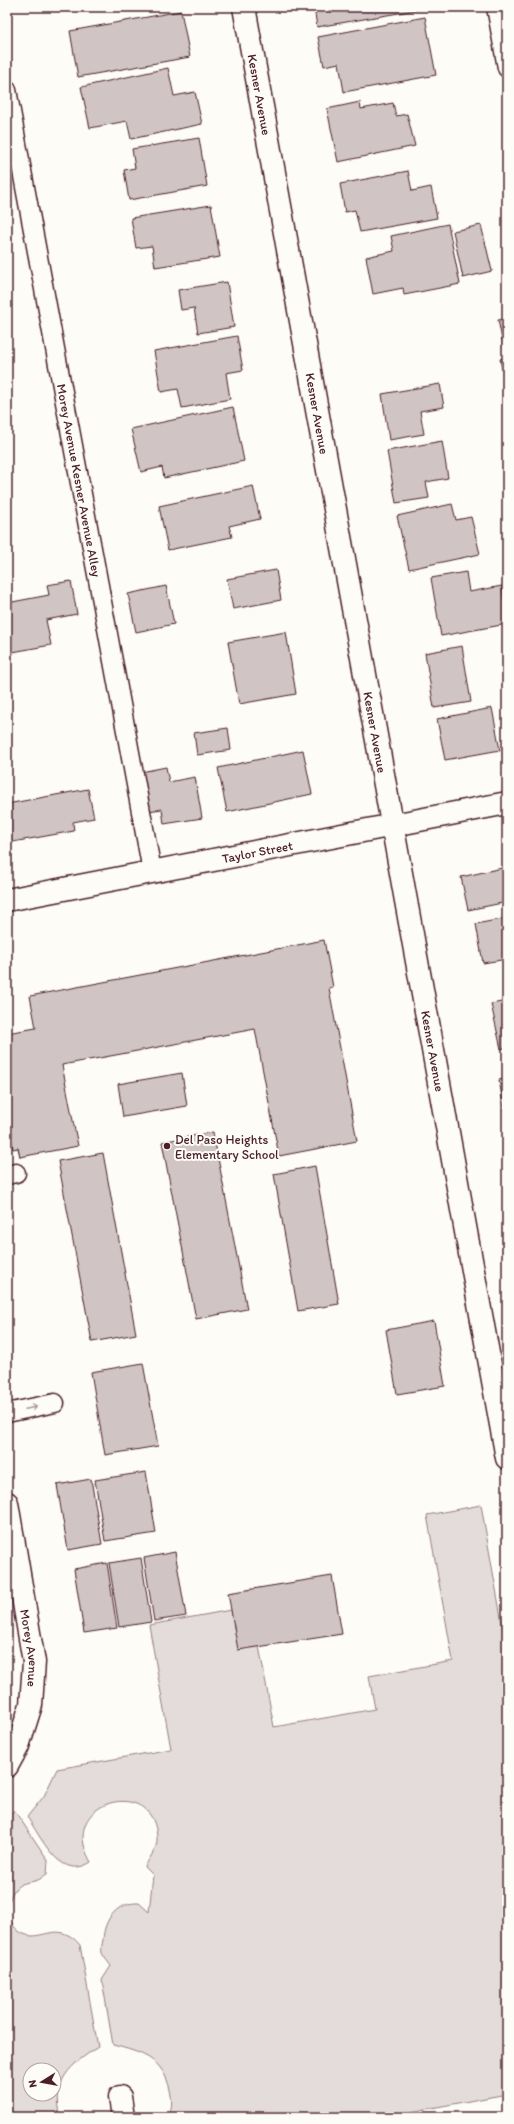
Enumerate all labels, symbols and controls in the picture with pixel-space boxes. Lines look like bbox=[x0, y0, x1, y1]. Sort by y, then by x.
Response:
street label: Kesner Avenue bbox=[245, 53, 275, 136]
street label: Kesner Avenue bbox=[303, 372, 332, 455]
street label: Morey Avenue Kesner Avenue Alley bbox=[54, 383, 105, 578]
street label: Kesner Avenue bbox=[361, 690, 390, 774]
street label: Taylor Street bbox=[221, 837, 294, 866]
street label: Kesner Avenue bbox=[419, 1009, 448, 1093]
place label: Del Paso Heights Elementary School bbox=[175, 1132, 279, 1162]
marker: Del Paso Heights Elementary School bbox=[162, 1141, 172, 1151]
one-way arrow bbox=[24, 1404, 37, 1412]
street label: Morey Avenue bbox=[18, 1608, 42, 1688]
north arrow bbox=[22, 2062, 62, 2102]
text: N bbox=[26, 2079, 40, 2089]

